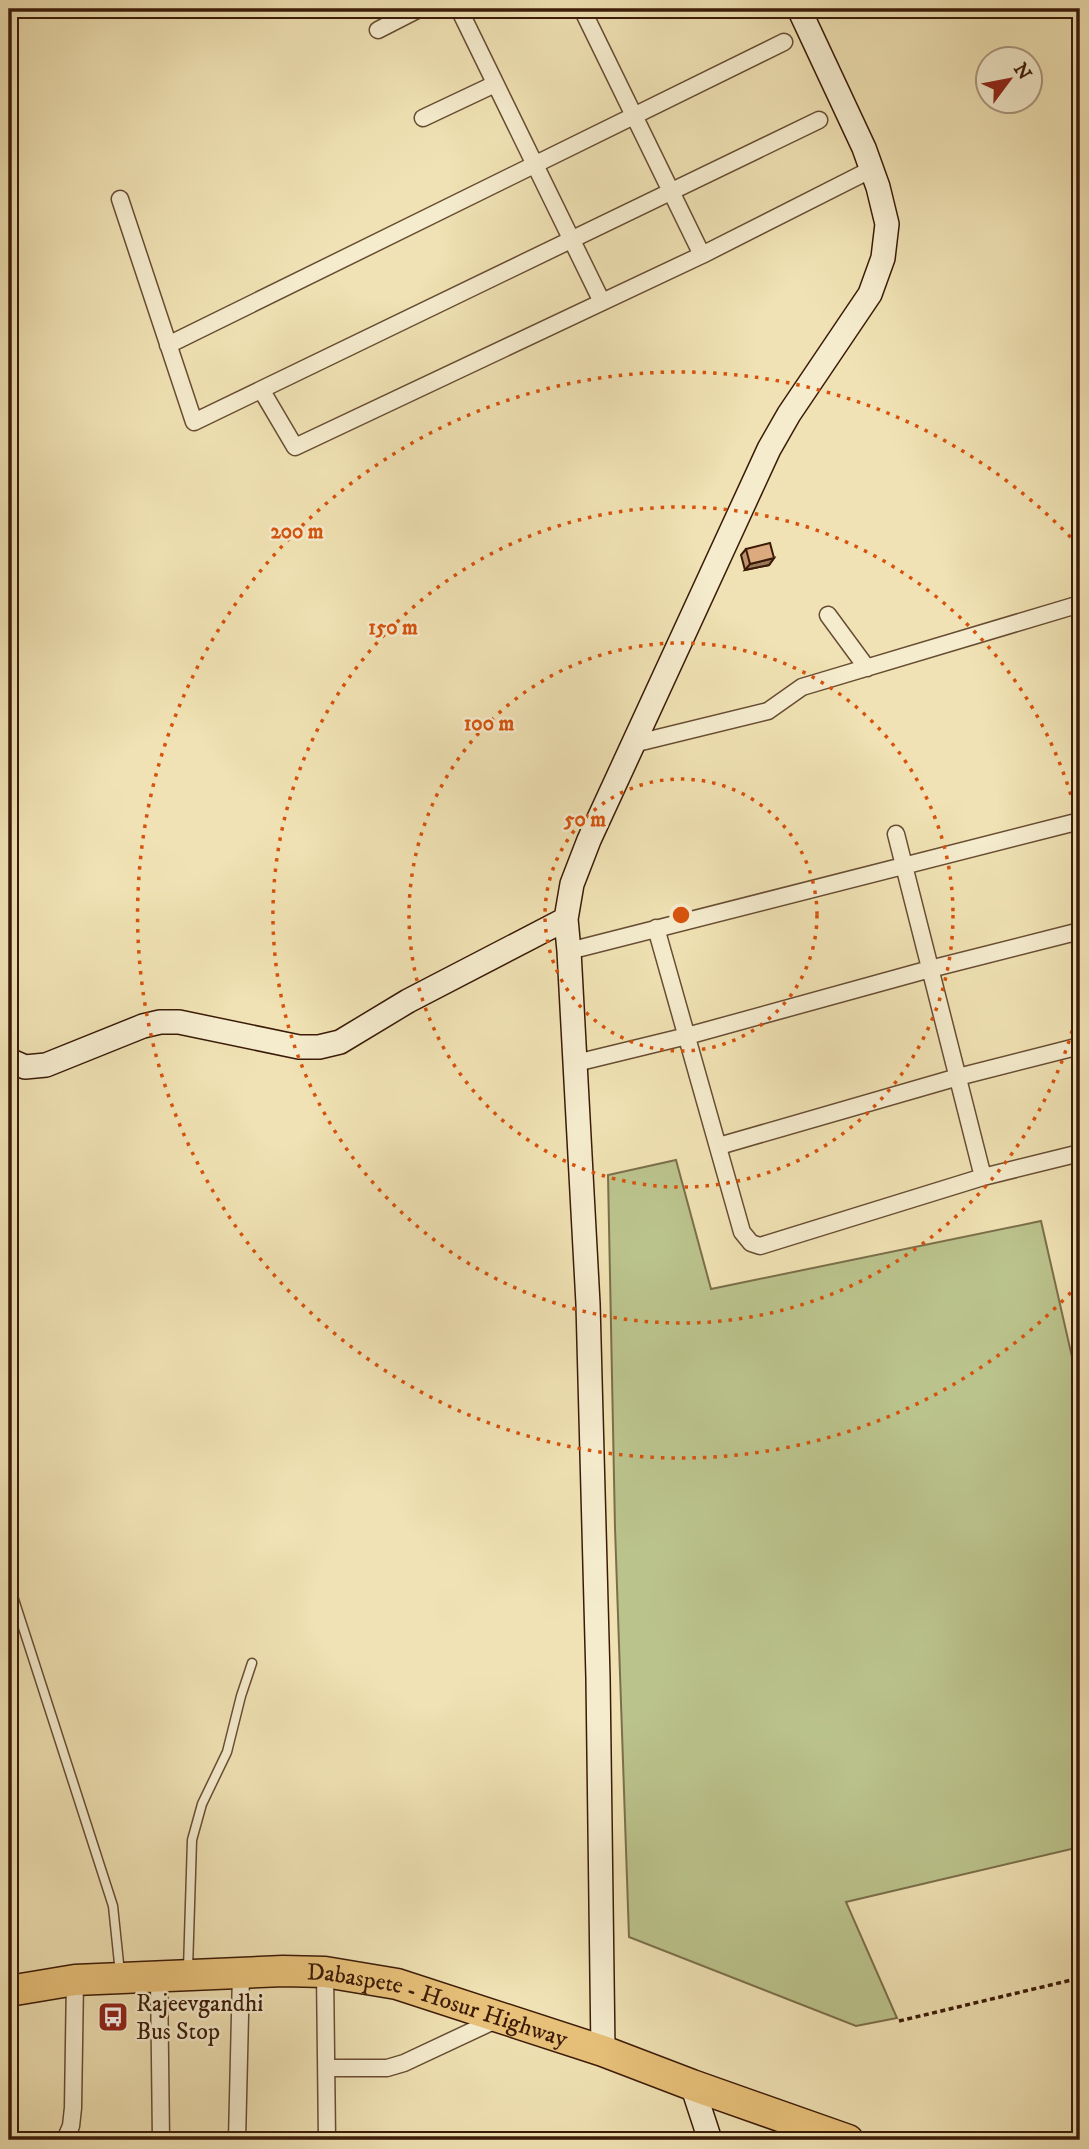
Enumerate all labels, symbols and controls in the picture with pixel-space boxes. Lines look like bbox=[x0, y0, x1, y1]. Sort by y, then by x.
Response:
north arrow bbox=[974, 46, 1044, 116]
text: N bbox=[1008, 59, 1036, 85]
text: 200 m bbox=[270, 519, 324, 545]
text: 150 m bbox=[368, 615, 418, 641]
text: 100 m bbox=[464, 711, 514, 737]
text: 50 m bbox=[563, 807, 606, 833]
centre of rings bbox=[669, 903, 693, 927]
street label: Dabaspete - Hosur Highway bbox=[307, 1958, 572, 2055]
place label: Rajeevgandhi Bus Stop bbox=[136, 1989, 263, 2047]
bus stop icon: Rajeevgandhi Bus Stop bbox=[96, 2000, 130, 2034]

